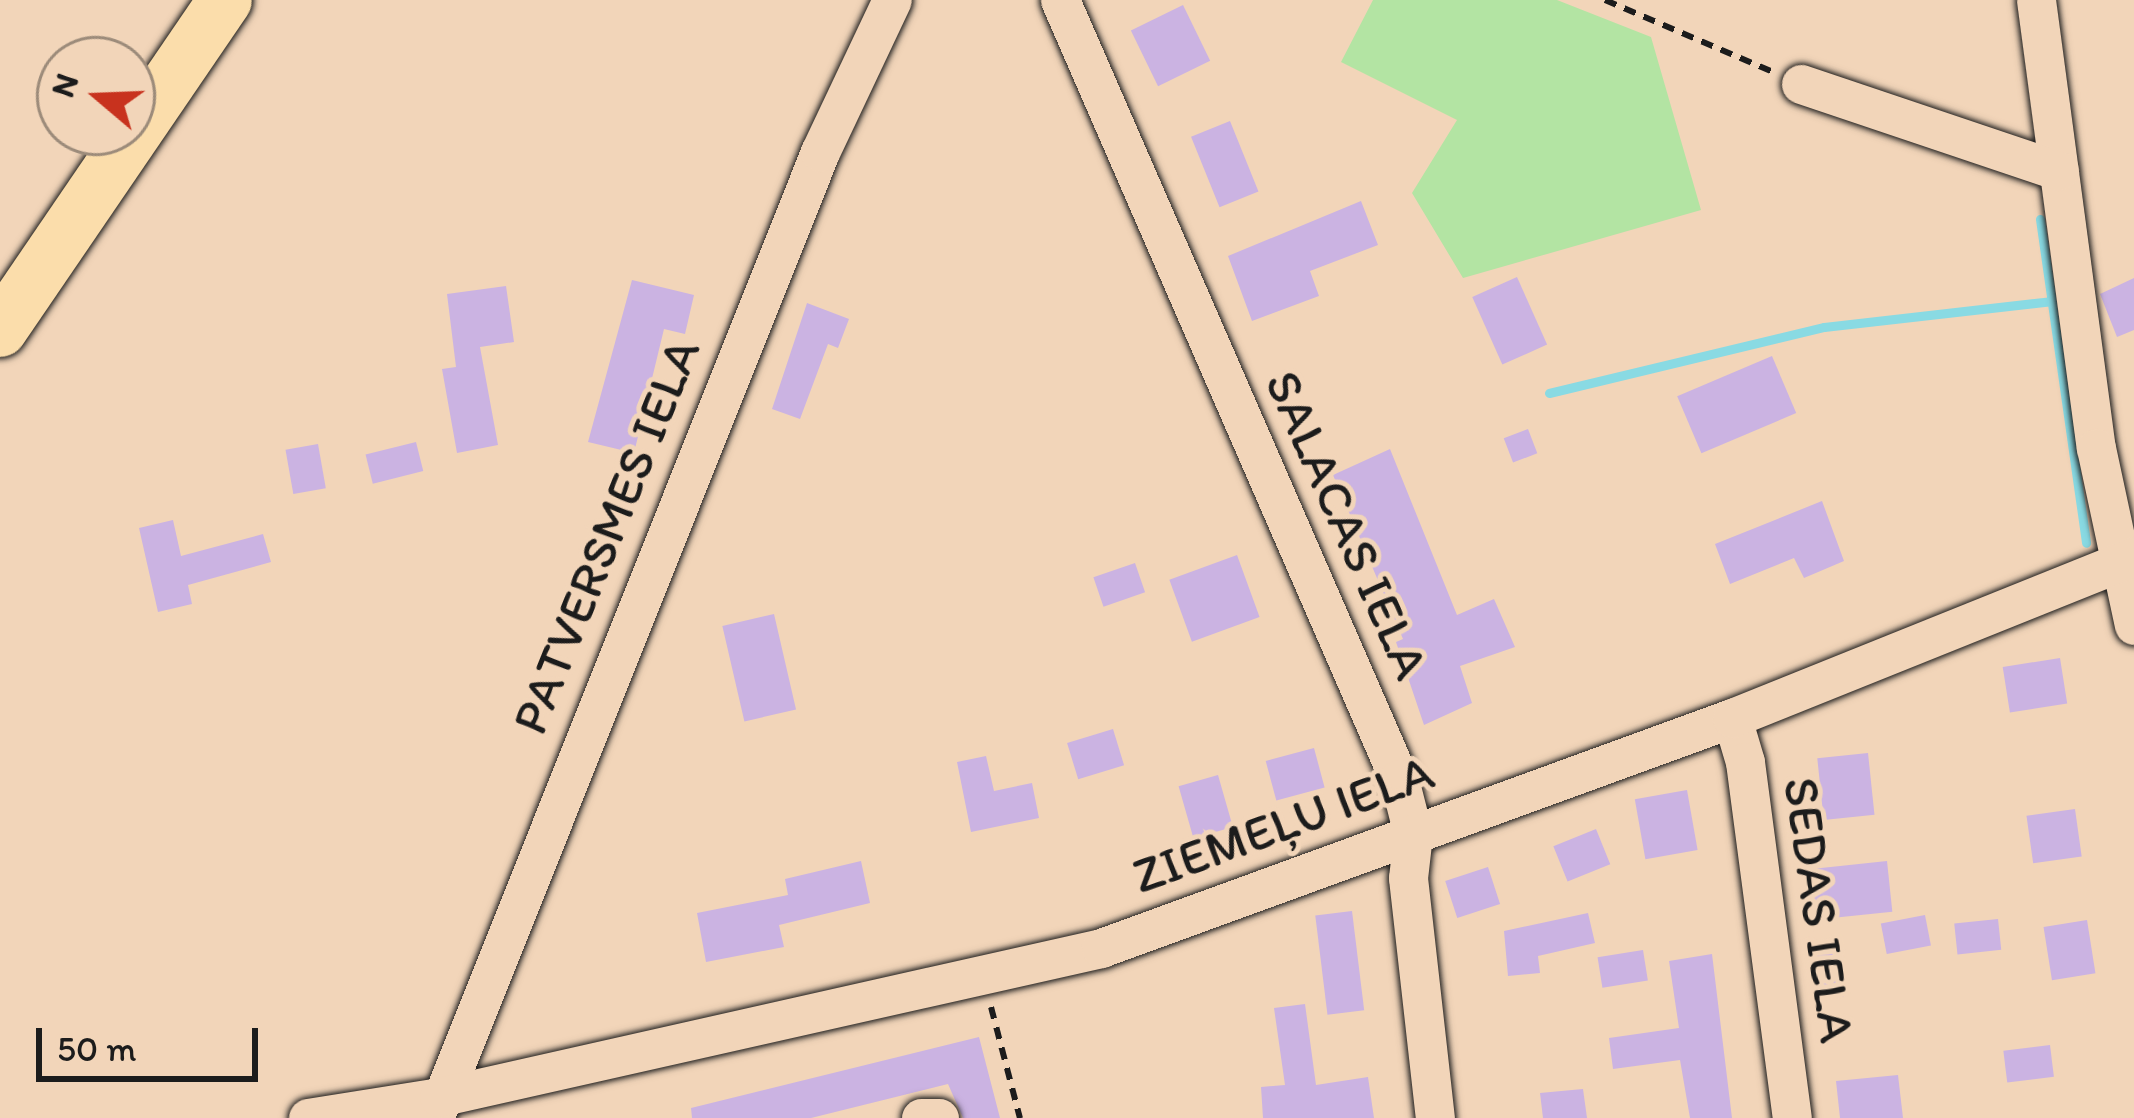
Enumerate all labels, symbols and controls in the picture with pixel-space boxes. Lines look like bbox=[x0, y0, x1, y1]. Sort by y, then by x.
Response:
north arrow bbox=[36, 36, 156, 156]
text: N bbox=[42, 68, 86, 102]
street label: PATVERSMES IELA bbox=[499, 329, 713, 743]
street label: SALACAS IELA bbox=[1252, 361, 1442, 689]
street label: ZIEMEĻU IELA bbox=[1121, 740, 1445, 908]
street label: SEDAS IELA bbox=[1770, 773, 1868, 1047]
scale bar bbox=[42, 1004, 264, 1078]
text: 50 m bbox=[57, 1027, 136, 1070]

